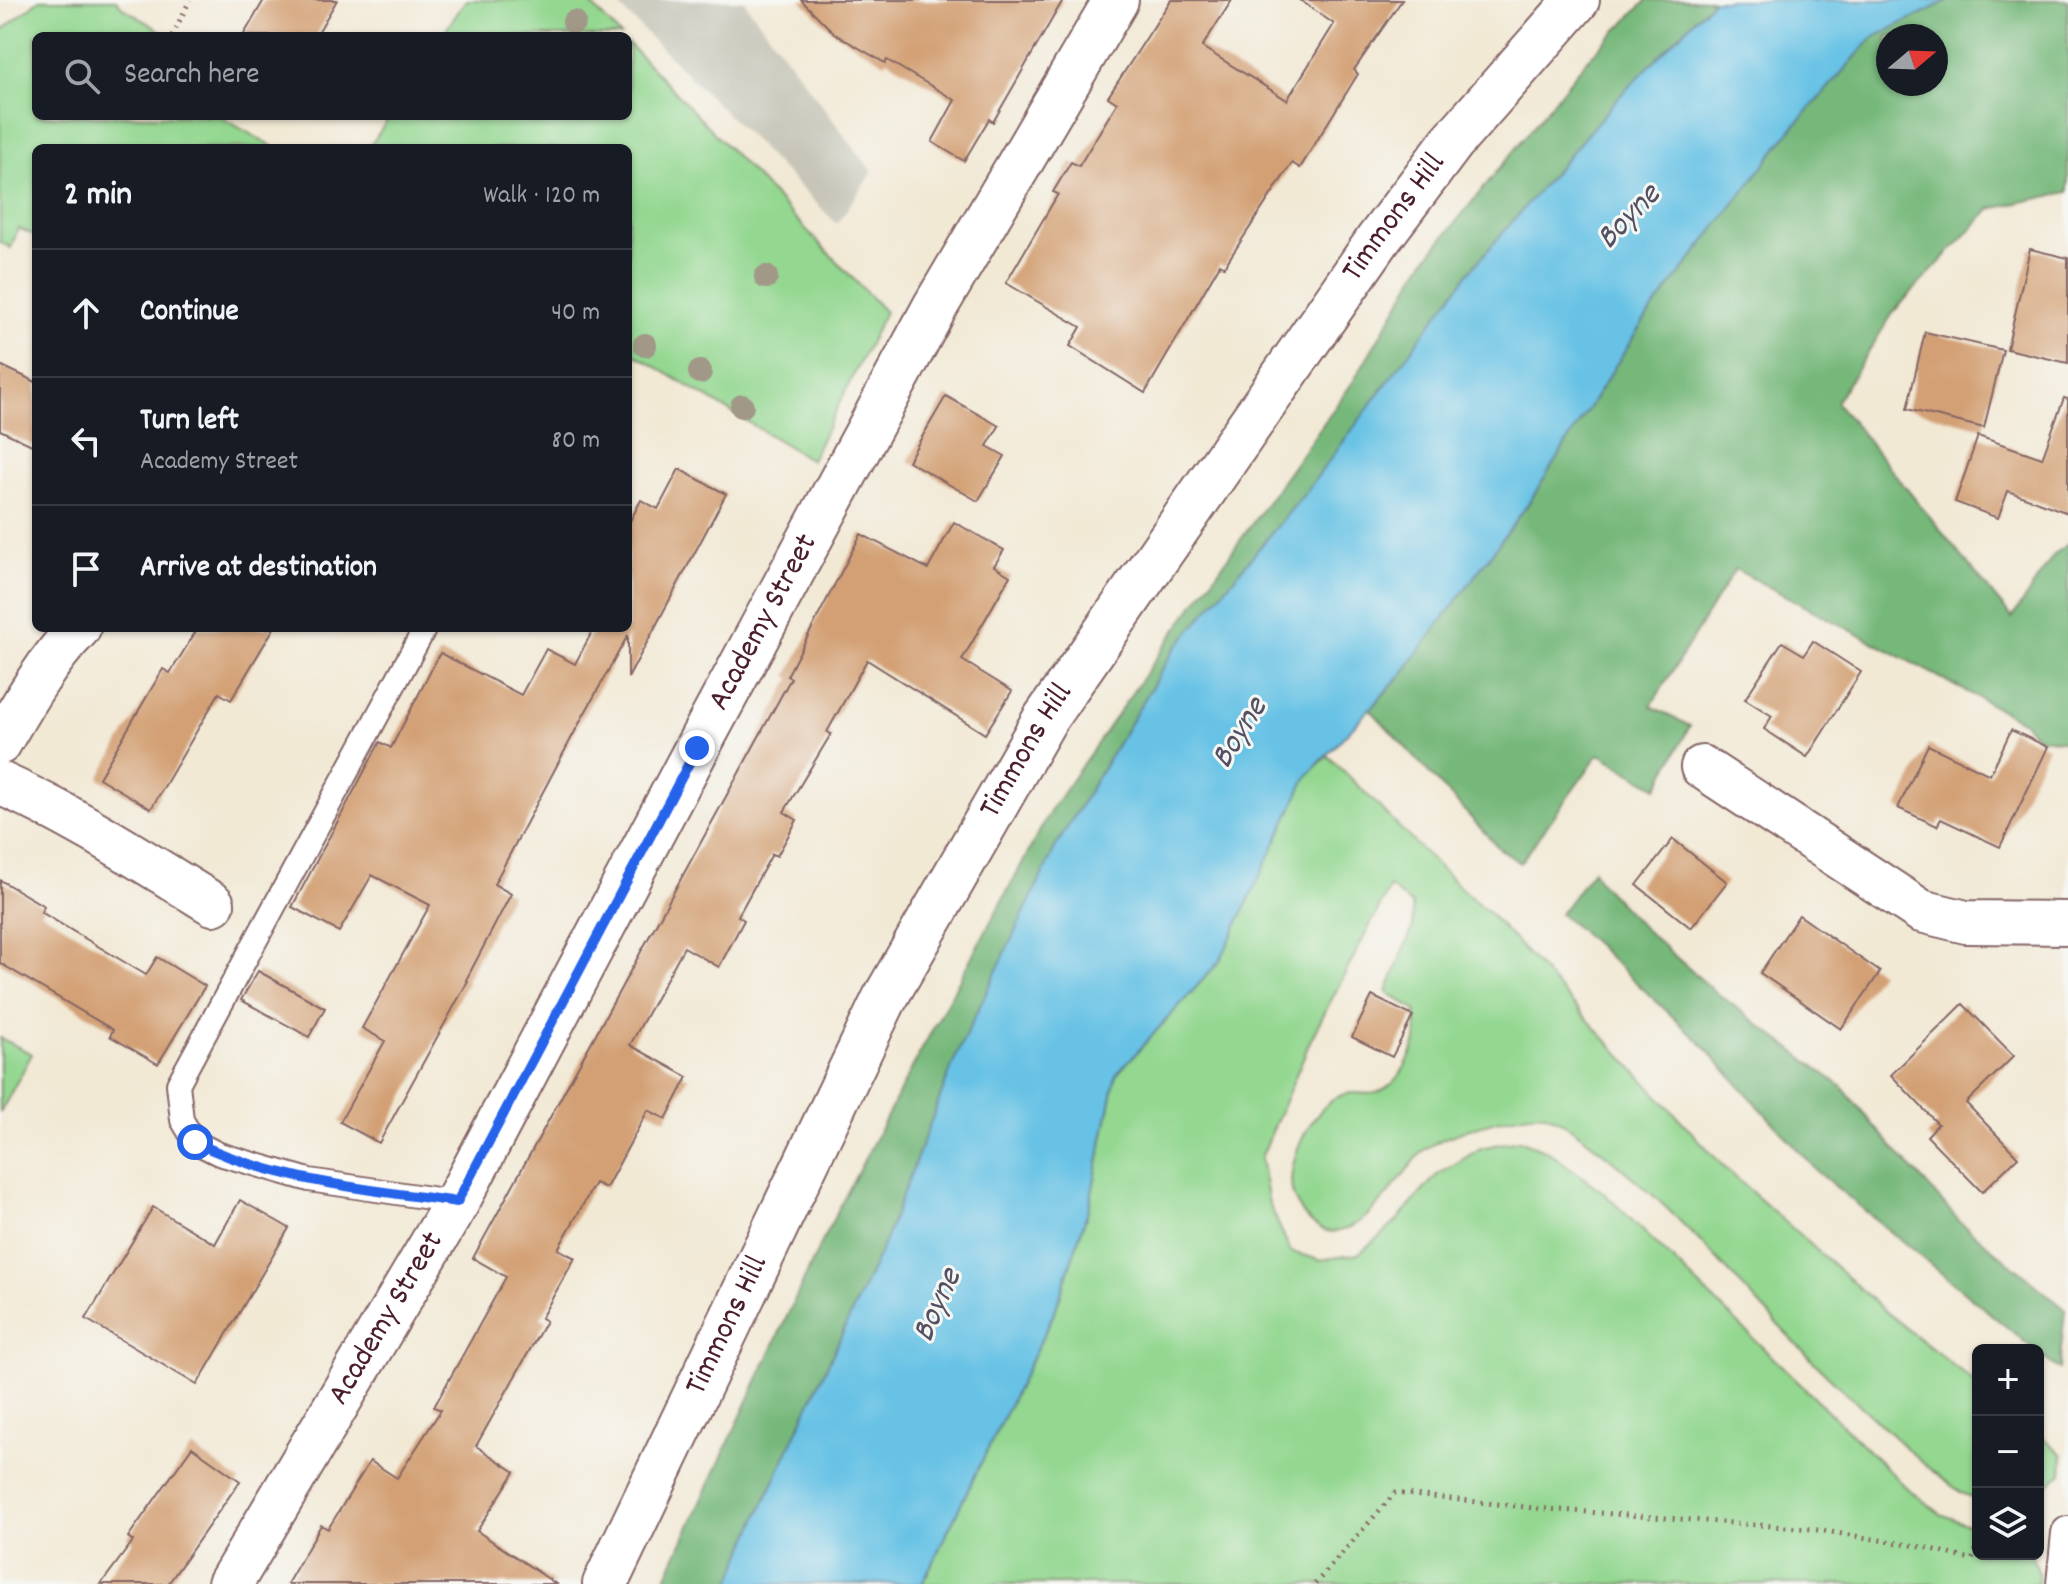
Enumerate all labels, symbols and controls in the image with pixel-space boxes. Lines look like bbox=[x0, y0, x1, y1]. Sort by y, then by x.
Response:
north arrow bbox=[1876, 24, 1948, 96]
search box bbox=[32, 32, 632, 120]
icon: search bbox=[60, 54, 104, 98]
text: Search here bbox=[124, 55, 260, 98]
street label: Timmons Hill bbox=[1332, 144, 1458, 292]
text: 2 min bbox=[64, 172, 132, 221]
water label: Boyne bbox=[1586, 172, 1675, 262]
text: Walk · 120 m bbox=[483, 178, 600, 215]
icon: ahead bbox=[64, 291, 108, 335]
text: Continue bbox=[140, 292, 239, 335]
text: 40 m bbox=[551, 295, 600, 332]
text: Turn left bbox=[140, 401, 239, 444]
icon: left bbox=[64, 419, 108, 463]
text: 80 m bbox=[552, 423, 600, 460]
text: Academy Street bbox=[140, 444, 298, 481]
street label: Academy Street bbox=[698, 526, 831, 719]
icon: arrive bbox=[64, 547, 108, 591]
text: Arrive at destination bbox=[140, 548, 377, 591]
street label: Timmons Hill bbox=[969, 674, 1086, 828]
water label: Boyne bbox=[1200, 687, 1283, 779]
route end bbox=[679, 730, 715, 766]
route start bbox=[177, 1124, 213, 1160]
street label: Academy Street bbox=[318, 1224, 457, 1415]
street label: Timmons Hill bbox=[675, 1248, 782, 1404]
water label: Boyne bbox=[901, 1260, 978, 1351]
map controls bbox=[1972, 1344, 2044, 1560]
button: + bbox=[1972, 1344, 2044, 1416]
button: − bbox=[1972, 1416, 2044, 1488]
button: layers bbox=[1972, 1488, 2044, 1560]

